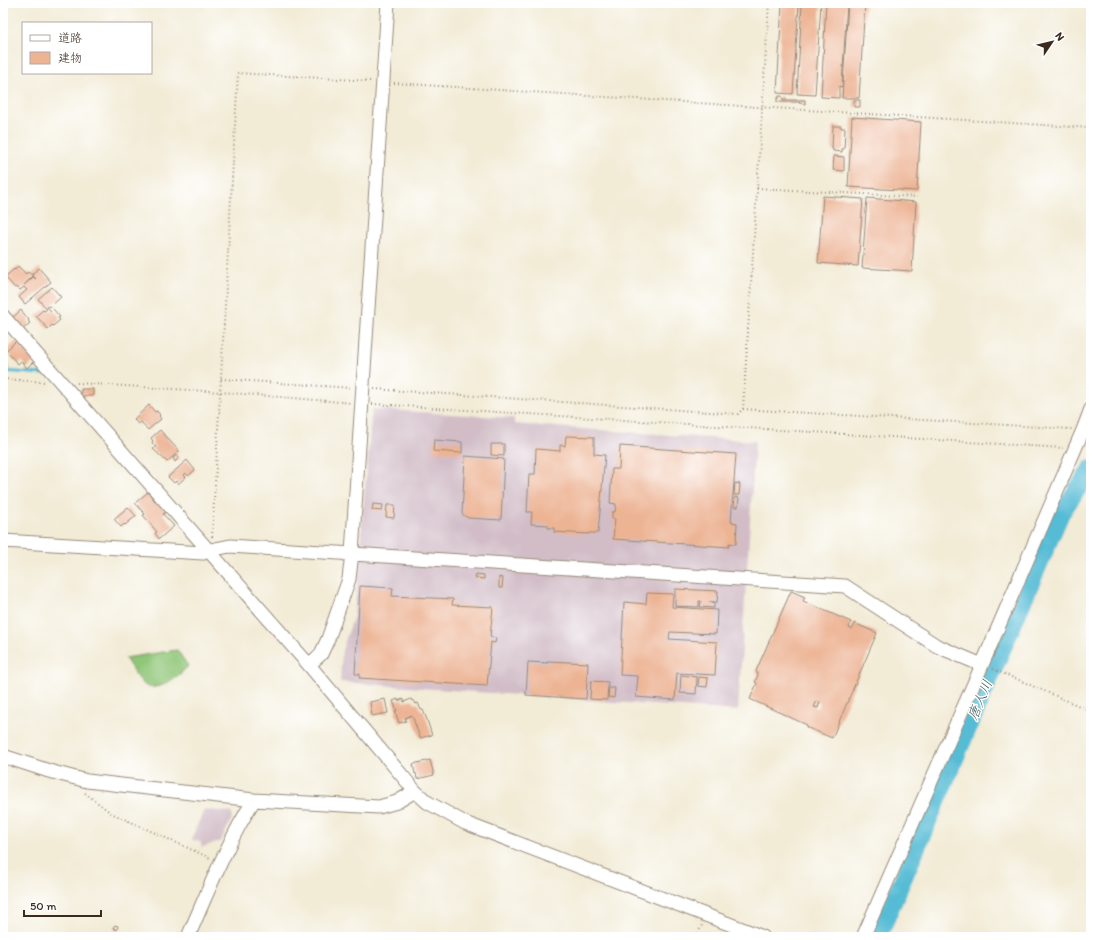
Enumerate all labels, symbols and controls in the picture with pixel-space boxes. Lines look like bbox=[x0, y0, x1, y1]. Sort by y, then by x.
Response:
legend bbox=[22, 22, 152, 74]
north arrow bbox=[1032, 22, 1072, 62]
text: N bbox=[1052, 30, 1067, 43]
text: 道路 bbox=[58, 31, 82, 45]
text: 建物 bbox=[58, 51, 82, 65]
water label: 唐人川 bbox=[964, 677, 996, 723]
scale bar bbox=[24, 892, 101, 918]
text: 50 m bbox=[30, 899, 56, 913]

